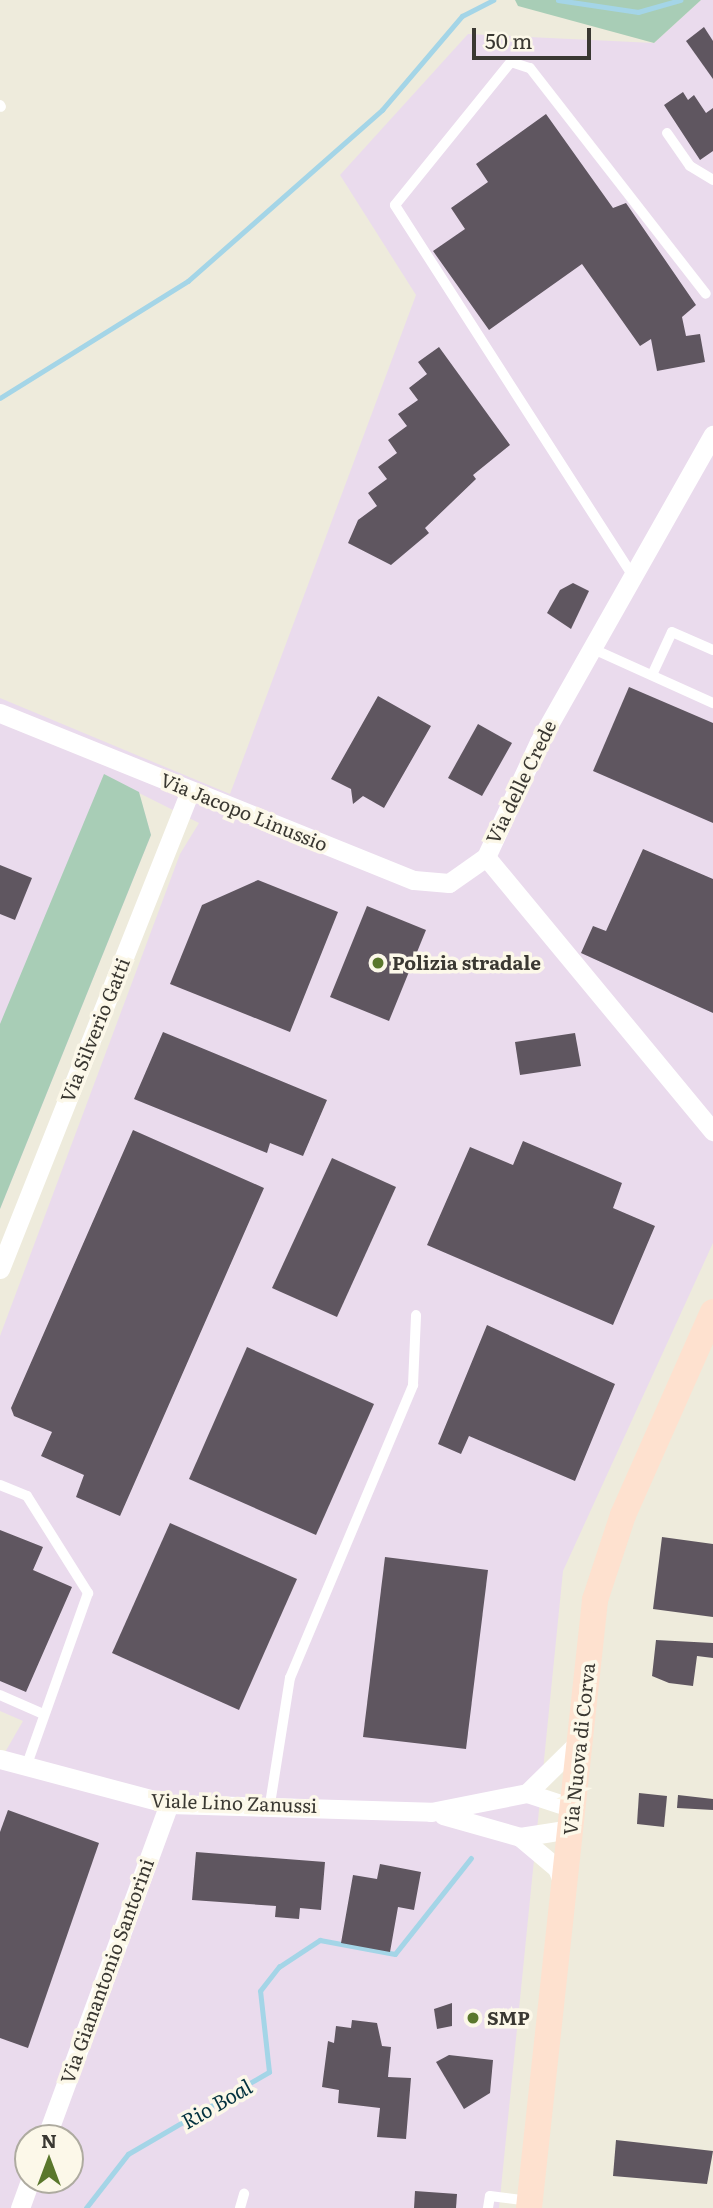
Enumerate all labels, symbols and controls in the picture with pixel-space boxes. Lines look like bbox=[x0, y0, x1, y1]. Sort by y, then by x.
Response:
scale bar bbox=[475, 14, 594, 58]
text: 50 m bbox=[485, 24, 532, 55]
street label: Via delle Crede bbox=[481, 717, 561, 847]
street label: Via Jacopo Linussio bbox=[157, 768, 331, 856]
place label: Polizia stradale bbox=[392, 952, 541, 974]
street label: Via Silverio Gatti bbox=[56, 954, 134, 1106]
marker: Polizia stradale bbox=[370, 955, 386, 971]
street label: Via Nuova di Corva bbox=[559, 1662, 599, 1836]
street label: Viale Lino Zanussi bbox=[151, 1789, 317, 1817]
street label: Via Gianantonio Santorini bbox=[56, 1855, 158, 2087]
place label: SMP bbox=[487, 2007, 530, 2029]
marker: SMP bbox=[465, 2010, 481, 2026]
water label: Rio Boal bbox=[176, 2073, 256, 2133]
north arrow bbox=[14, 2124, 84, 2194]
text: N bbox=[41, 2126, 57, 2154]

